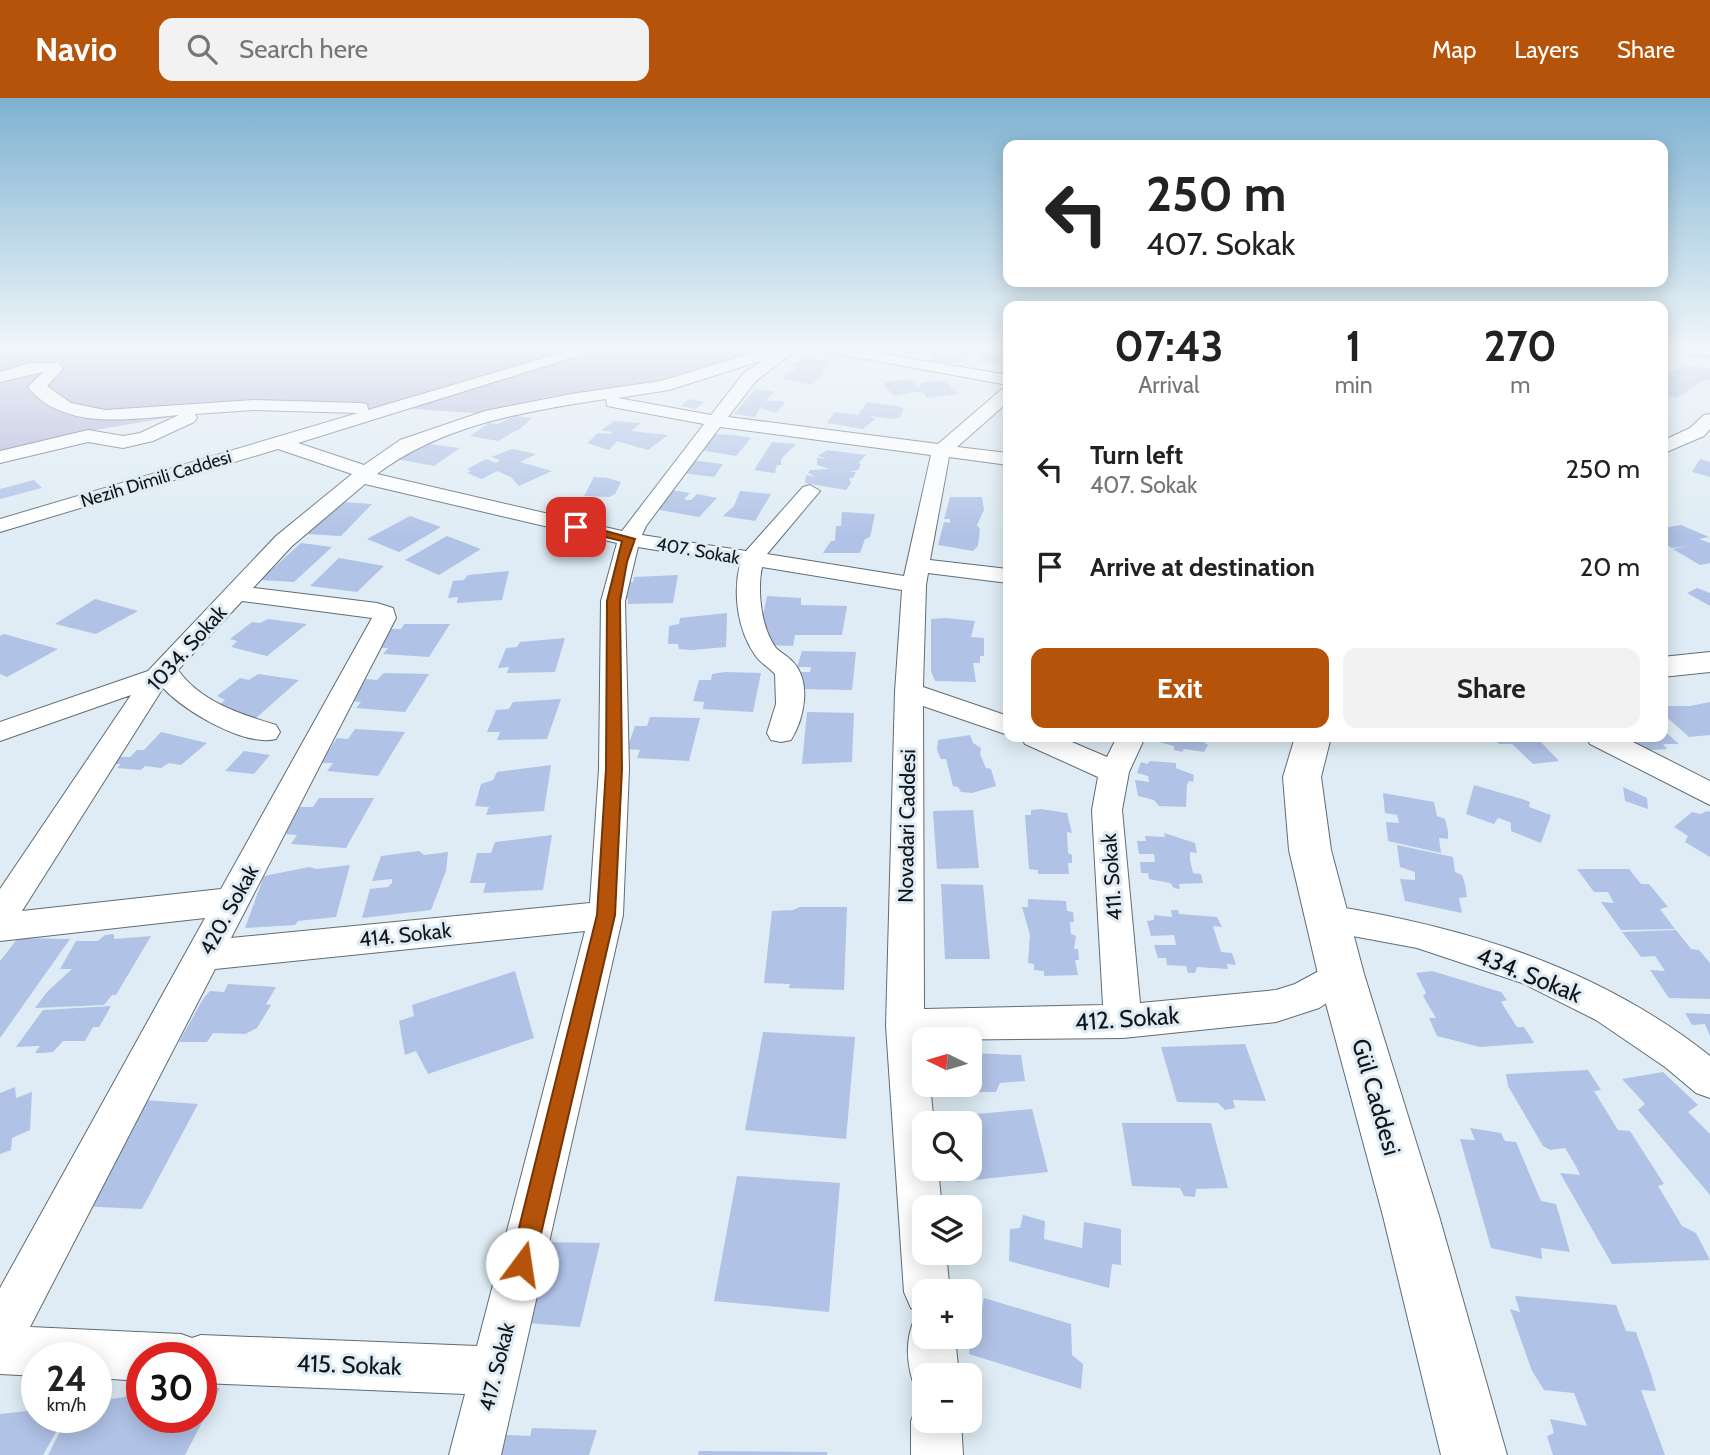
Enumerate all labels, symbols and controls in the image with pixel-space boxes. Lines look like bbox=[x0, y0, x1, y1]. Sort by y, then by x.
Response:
search box bbox=[159, 18, 649, 81]
text: Navio bbox=[35, 29, 117, 69]
icon: search bbox=[183, 30, 221, 68]
text: Search here bbox=[239, 33, 368, 65]
text: Map bbox=[1432, 35, 1476, 64]
text: Layers bbox=[1514, 35, 1579, 64]
text: Share bbox=[1617, 35, 1675, 64]
text: 250 m bbox=[1146, 164, 1286, 223]
icon: left bbox=[1031, 168, 1122, 259]
text: 407. Sokak bbox=[1146, 224, 1295, 263]
text: 07:43 bbox=[1114, 320, 1223, 372]
text: 1 bbox=[1346, 320, 1361, 372]
text: 270 bbox=[1484, 320, 1557, 372]
text: Arrival bbox=[1138, 371, 1199, 399]
text: min bbox=[1335, 371, 1373, 399]
text: m bbox=[1510, 371, 1530, 399]
text: Turn left bbox=[1090, 439, 1183, 471]
street label: Nezih Dimili Caddesi bbox=[78, 446, 234, 512]
icon: left bbox=[1031, 450, 1069, 488]
text: 250 m bbox=[1566, 453, 1640, 485]
text: 407. Sokak bbox=[1090, 471, 1197, 499]
pin bbox=[546, 497, 606, 557]
icon: arrive bbox=[557, 508, 595, 546]
street label: 407. Sokak bbox=[655, 533, 742, 569]
icon: arrive bbox=[1031, 548, 1069, 586]
text: Arrive at destination bbox=[1090, 551, 1315, 583]
text: 20 m bbox=[1580, 551, 1640, 583]
street label: 1034. Sokak bbox=[142, 599, 232, 696]
button: Exit bbox=[1031, 648, 1329, 728]
button: Share bbox=[1343, 648, 1640, 728]
street label: Novadari Caddesi bbox=[893, 749, 920, 903]
street label: 411. Sokak bbox=[1096, 832, 1127, 922]
street label: 420. Sokak bbox=[194, 860, 264, 959]
street label: 414. Sokak bbox=[358, 917, 453, 952]
street label: 434. Sokak bbox=[1472, 940, 1586, 1009]
street label: 412. Sokak bbox=[1074, 1000, 1180, 1037]
north arrow bbox=[912, 1027, 982, 1097]
map controls bbox=[912, 1027, 982, 1433]
street label: Gül Caddesi bbox=[1346, 1035, 1407, 1158]
button: search bbox=[912, 1111, 982, 1181]
button: layers bbox=[912, 1195, 982, 1265]
position arrow bbox=[485, 1227, 559, 1301]
button: + bbox=[912, 1279, 982, 1349]
street label: 417. Sokak bbox=[473, 1319, 520, 1414]
speed limit sign: 30 bbox=[126, 1342, 217, 1433]
street label: 415. Sokak bbox=[296, 1348, 402, 1381]
text: 24 bbox=[46, 1357, 87, 1400]
button: − bbox=[912, 1363, 982, 1433]
text: km/h bbox=[47, 1394, 86, 1416]

